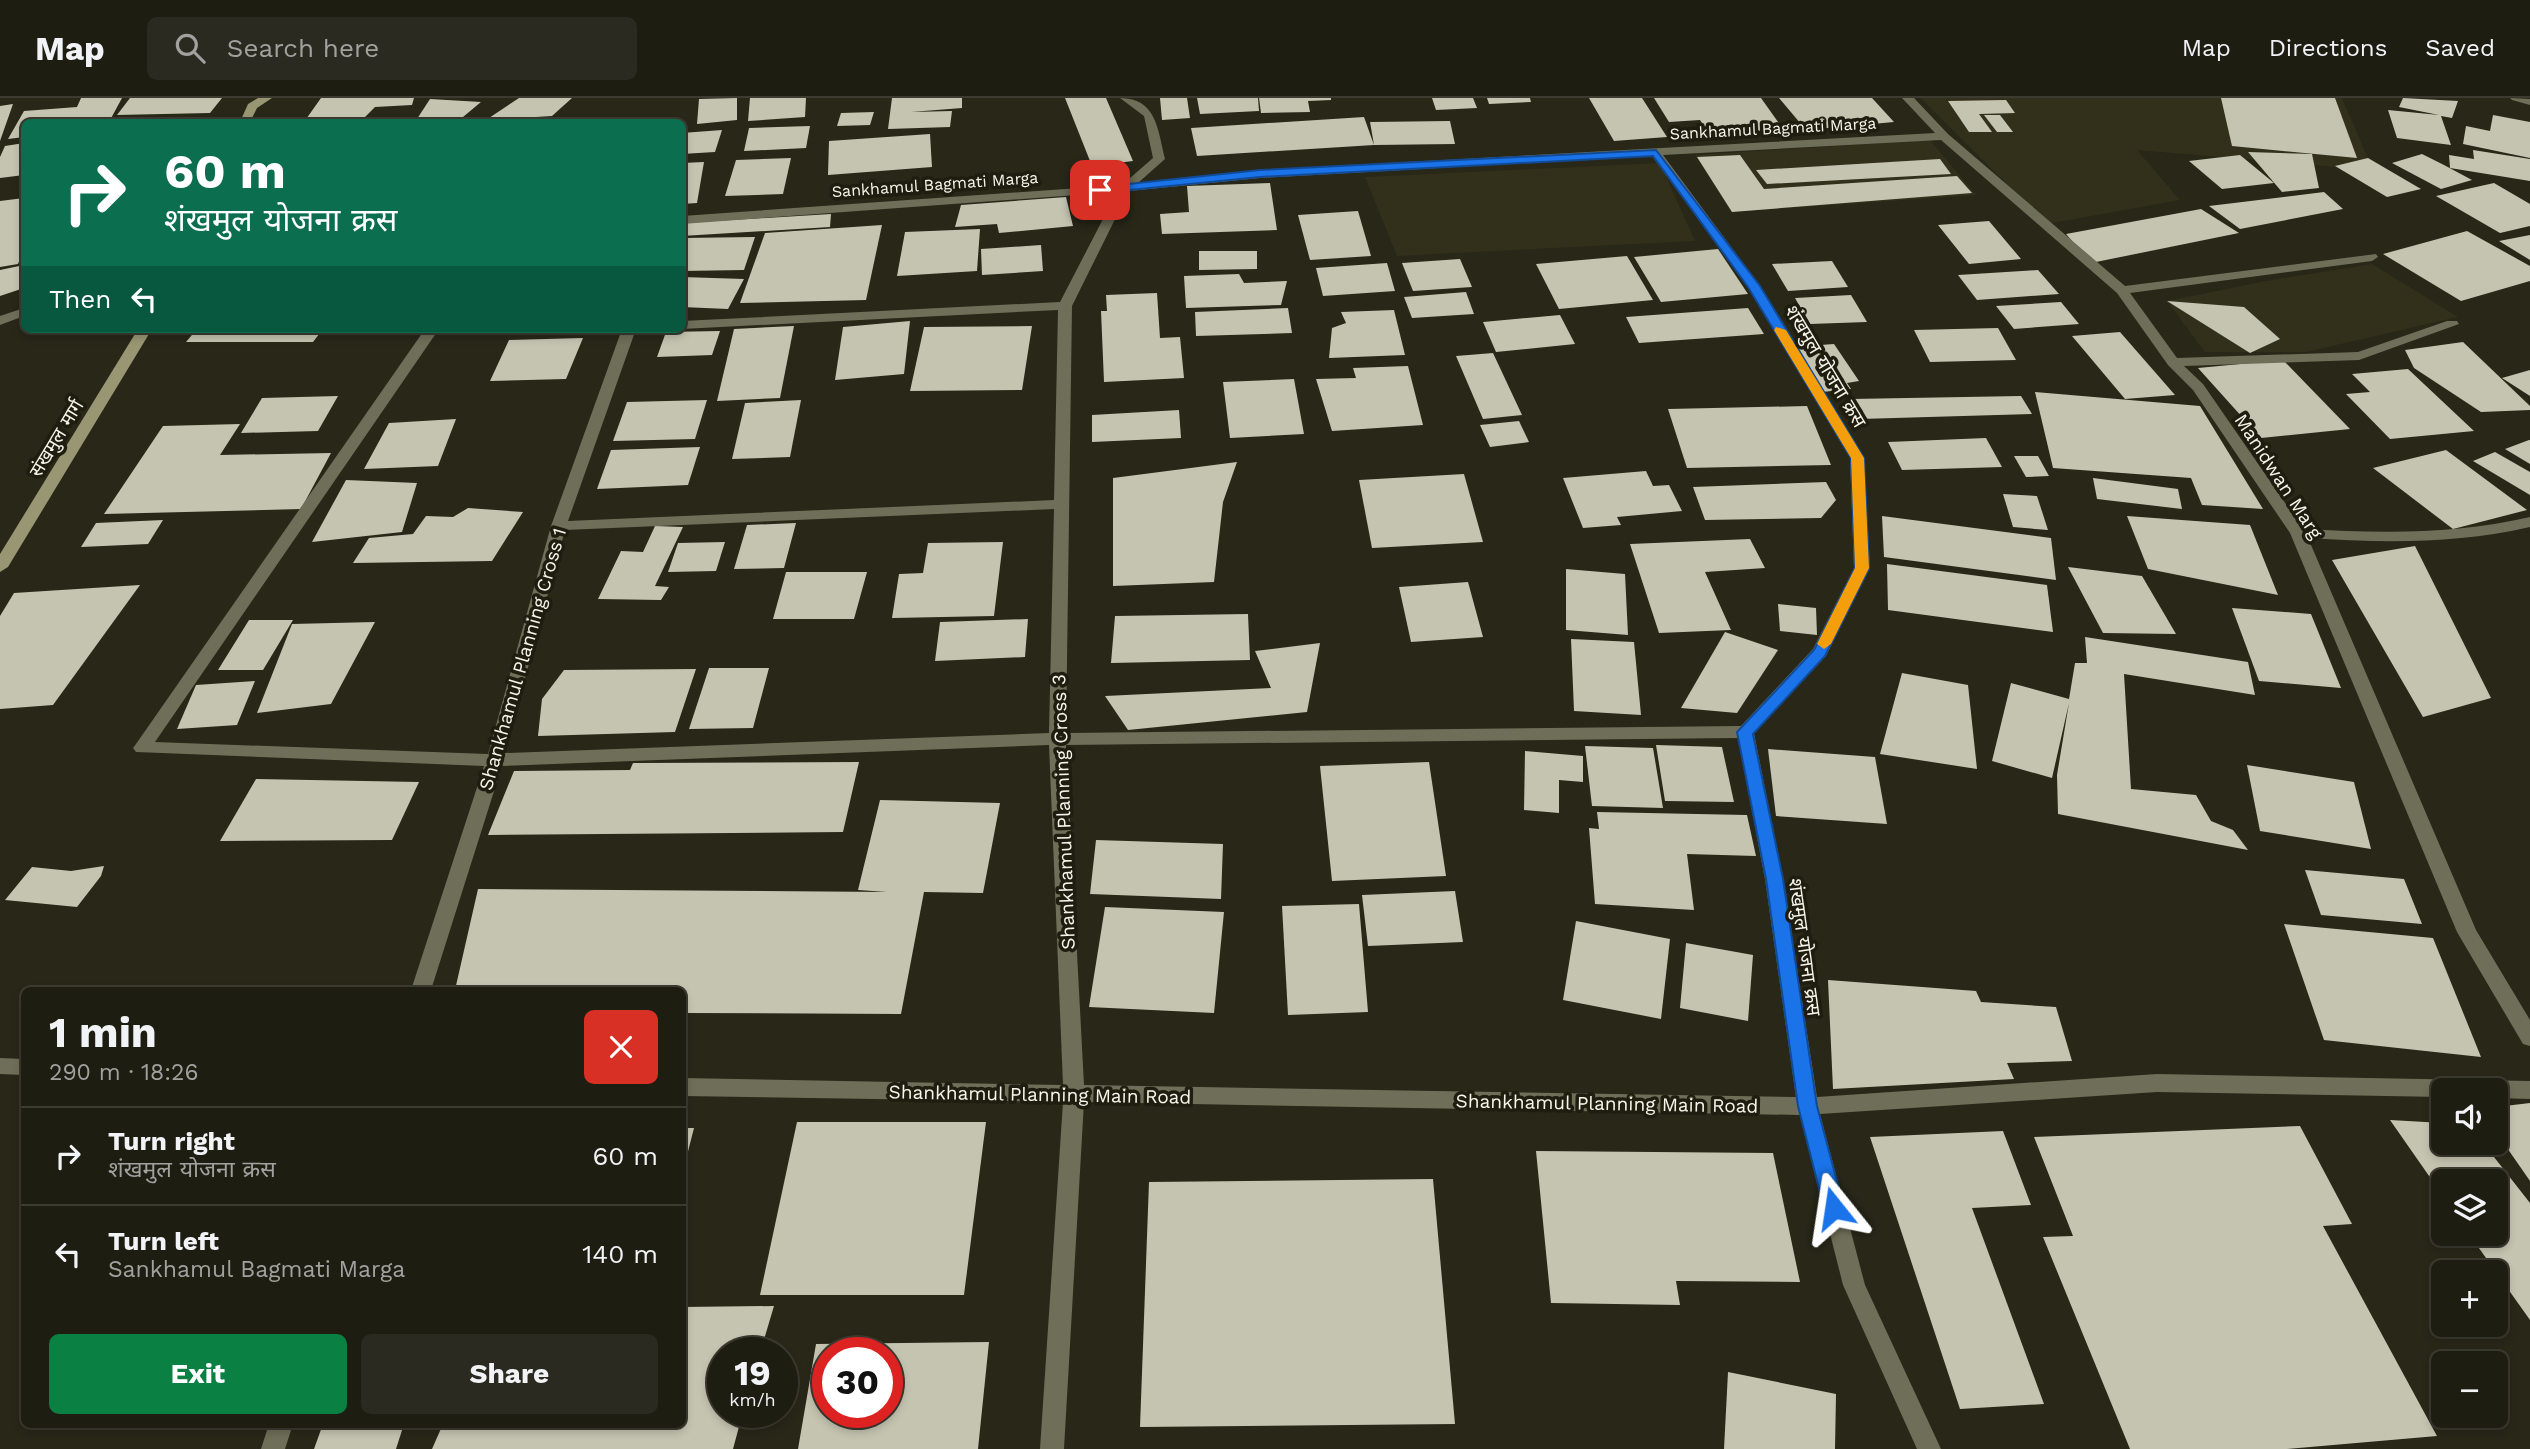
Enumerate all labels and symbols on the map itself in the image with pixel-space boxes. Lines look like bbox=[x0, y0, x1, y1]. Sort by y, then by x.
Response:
street label: Sankhamul Bagmati Marga bbox=[1669, 114, 1877, 143]
pin bbox=[1070, 160, 1130, 220]
street label: Sankhamul Bagmati Marga bbox=[831, 168, 1039, 201]
street label: शंखमुल योजना क्रस bbox=[1779, 301, 1872, 433]
street label: संखमुल मार्ग bbox=[24, 395, 90, 482]
street label: Manidwan Marg bbox=[2230, 409, 2328, 544]
street label: Shankhamul Planning Cross 1 bbox=[474, 525, 571, 793]
street label: Shankhamul Planning Cross 3 bbox=[1047, 674, 1080, 950]
street label: शंखमुल योजना क्रस bbox=[1782, 877, 1826, 1019]
street label: Shankhamul Planning Main Road bbox=[888, 1080, 1192, 1109]
street label: Shankhamul Planning Main Road bbox=[1455, 1089, 1759, 1118]
position arrow bbox=[1797, 1171, 1871, 1245]
speed limit sign: 30 bbox=[812, 1337, 903, 1428]

